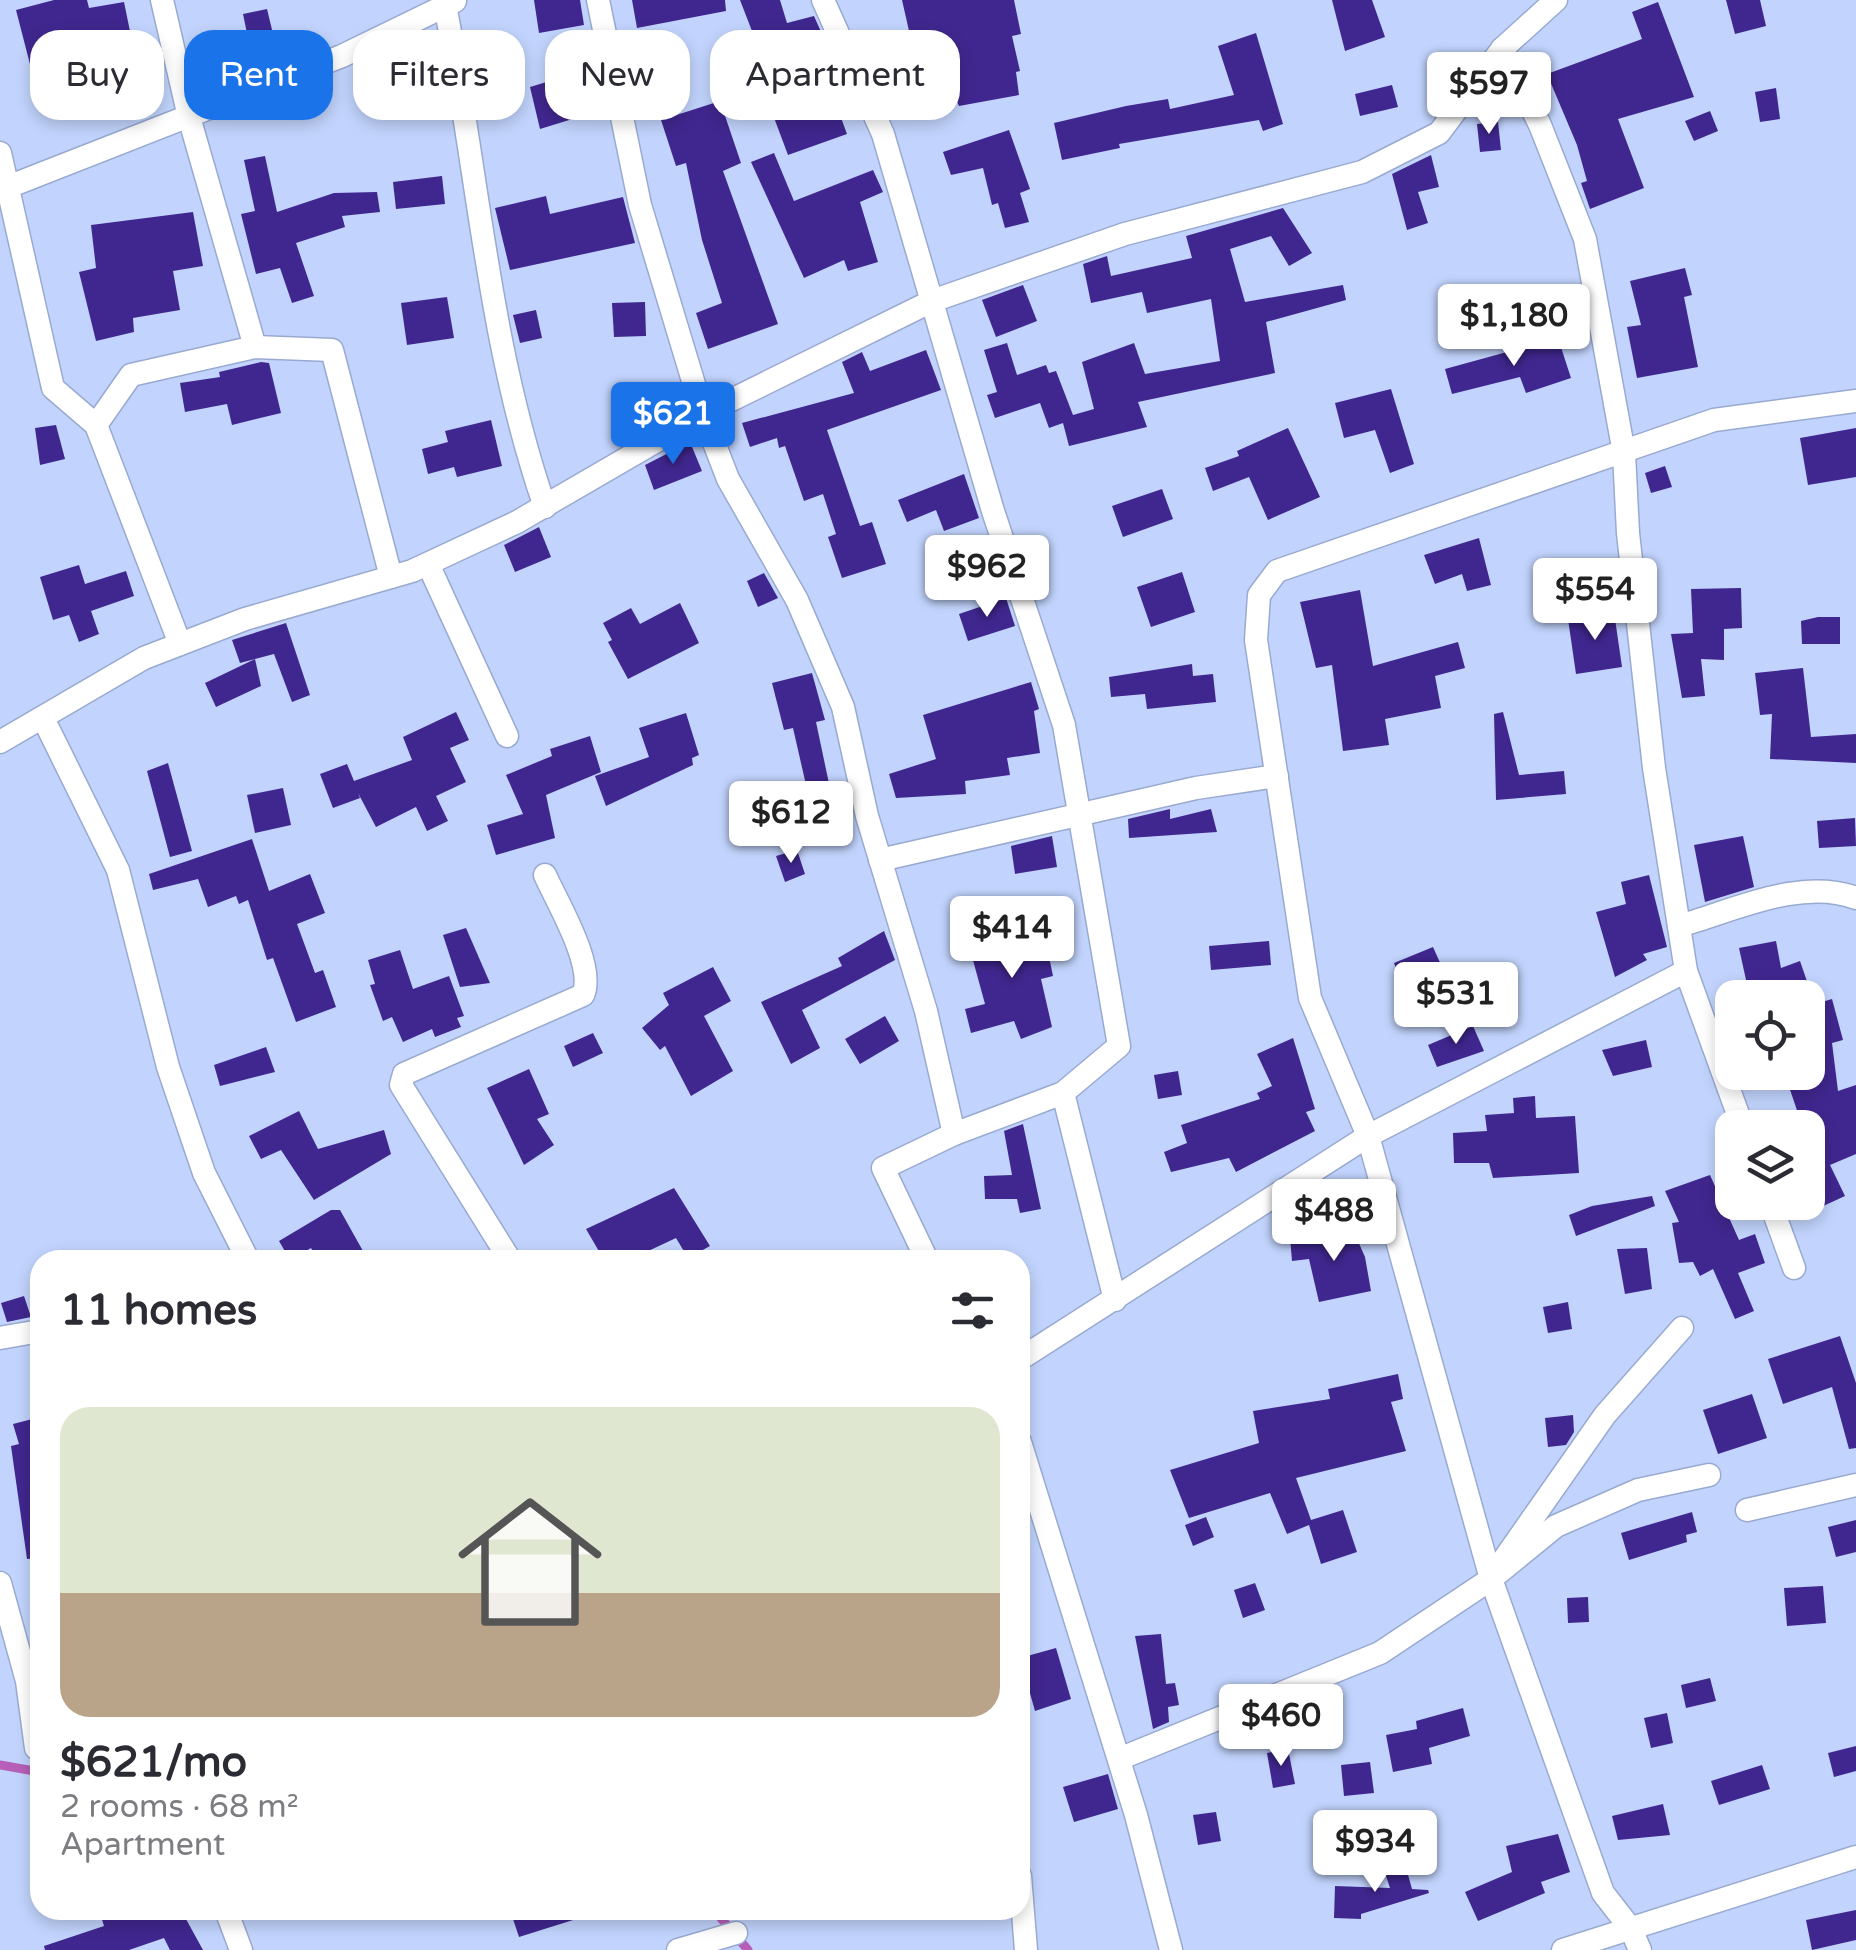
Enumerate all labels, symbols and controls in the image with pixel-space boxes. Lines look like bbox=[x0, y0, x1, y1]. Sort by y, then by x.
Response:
chip: Buy bbox=[30, 30, 164, 120]
chip: Rent bbox=[184, 30, 333, 120]
chip: Filters bbox=[353, 30, 525, 120]
chip: New bbox=[545, 30, 690, 120]
chip: Apartment bbox=[710, 30, 960, 120]
pin: $597 bbox=[1430, 52, 1548, 137]
text: $597 bbox=[1449, 65, 1529, 103]
pin: $1,180 bbox=[1433, 284, 1595, 369]
text: $1,180 bbox=[1460, 297, 1568, 335]
pin: $621 bbox=[614, 382, 732, 467]
text: $621 bbox=[633, 395, 713, 433]
pin: $962 bbox=[928, 535, 1046, 620]
text: $962 bbox=[947, 548, 1027, 586]
pin: $554 bbox=[1536, 558, 1654, 643]
text: $554 bbox=[1555, 571, 1635, 609]
pin: $612 bbox=[732, 781, 850, 866]
text: $612 bbox=[751, 794, 831, 832]
pin: $414 bbox=[953, 896, 1071, 981]
text: $414 bbox=[972, 909, 1052, 947]
pin: $531 bbox=[1397, 962, 1515, 1047]
text: $531 bbox=[1416, 975, 1496, 1013]
map controls bbox=[1715, 980, 1825, 1220]
button: locate bbox=[1715, 980, 1825, 1090]
button: layers bbox=[1715, 1110, 1825, 1220]
pin: $488 bbox=[1275, 1179, 1393, 1264]
text: $488 bbox=[1294, 1192, 1374, 1230]
icon: filters bbox=[945, 1283, 1000, 1338]
text: 11 homes bbox=[60, 1285, 257, 1336]
icon: home bbox=[440, 1472, 620, 1652]
pin: $460 bbox=[1222, 1684, 1340, 1769]
text: $460 bbox=[1241, 1697, 1321, 1735]
text: $621/mo bbox=[60, 1737, 247, 1788]
text: 2 rooms · 68 m² bbox=[60, 1788, 299, 1826]
pin: $934 bbox=[1316, 1810, 1434, 1895]
text: $934 bbox=[1335, 1823, 1415, 1861]
text: Apartment bbox=[60, 1826, 225, 1864]

